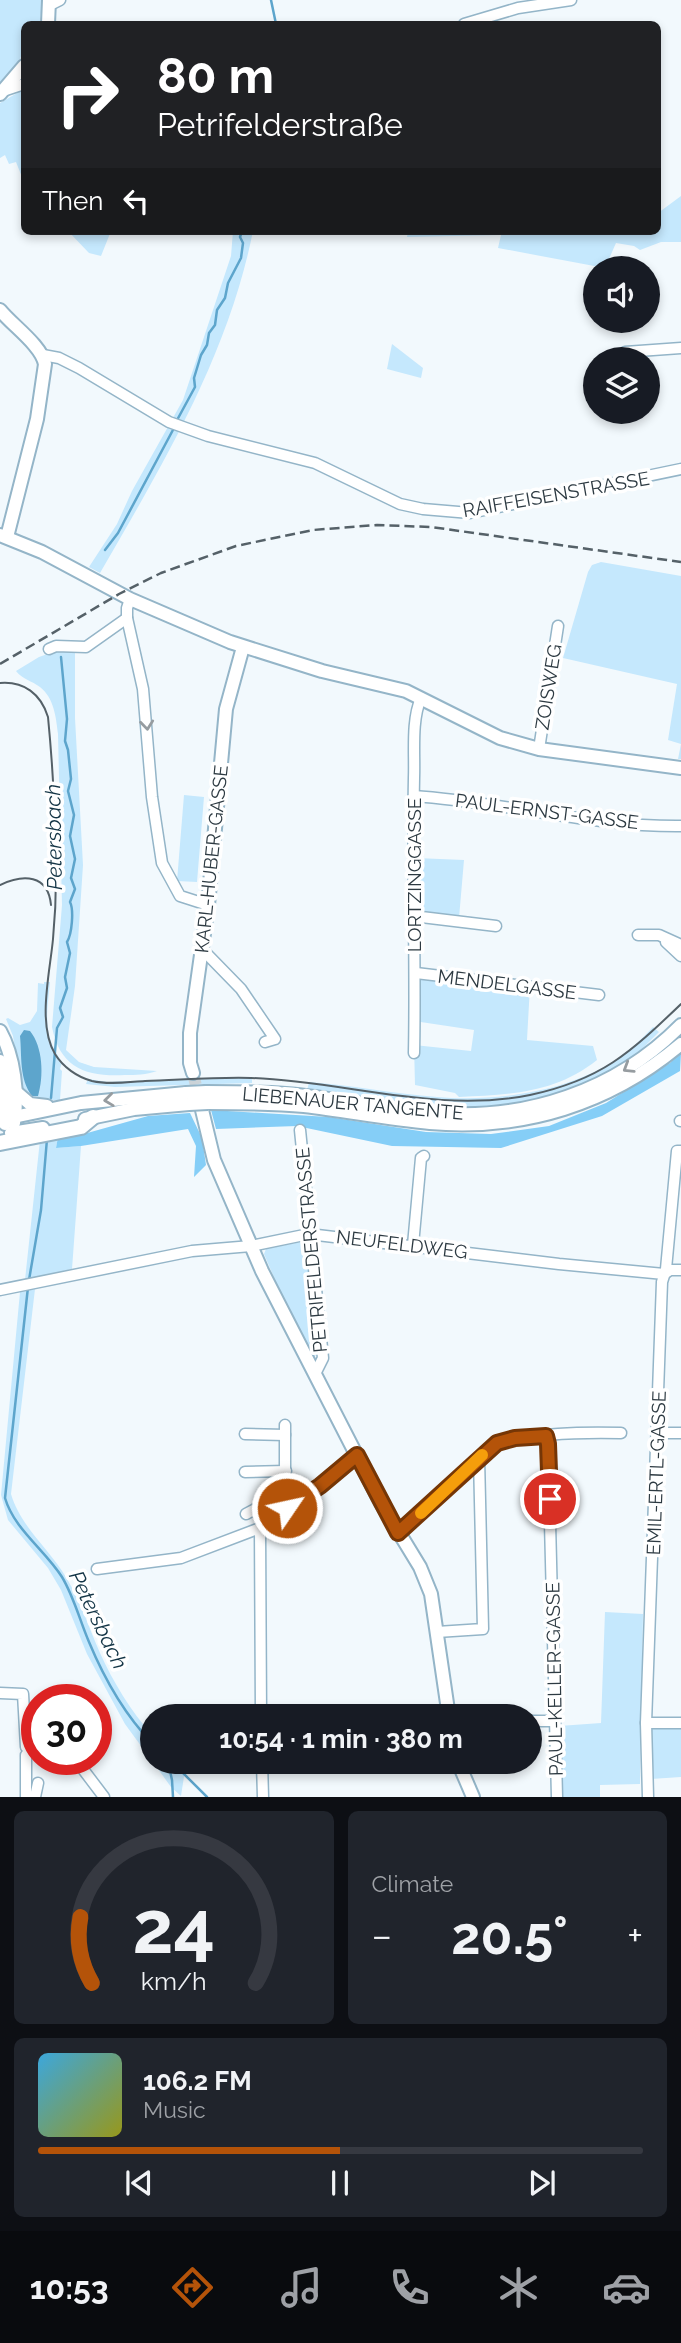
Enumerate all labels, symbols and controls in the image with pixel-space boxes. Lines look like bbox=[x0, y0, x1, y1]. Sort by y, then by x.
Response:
text: 80 m bbox=[157, 47, 274, 104]
icon: right bbox=[42, 49, 133, 140]
text: Petrifelderstraße bbox=[157, 106, 403, 143]
icon: left bbox=[117, 182, 155, 220]
text: Then bbox=[42, 186, 103, 216]
map controls bbox=[583, 256, 660, 424]
button: sound bbox=[583, 256, 660, 333]
button: layers bbox=[583, 347, 660, 424]
street label: RAIFFEISENSTRASSE bbox=[461, 467, 651, 521]
street label: ZOISWEG bbox=[530, 642, 566, 732]
one-way arrow bbox=[139, 719, 154, 731]
street label: KARL-HUBER-GASSE bbox=[190, 764, 232, 954]
water label: Petersbach bbox=[40, 784, 67, 890]
street label: PAUL-ERNST-GASSE bbox=[454, 789, 640, 833]
street label: LORTZINGGASSE bbox=[403, 798, 425, 952]
street label: MENDELGASSE bbox=[436, 965, 578, 1003]
one-way arrow bbox=[623, 1060, 636, 1072]
street label: LIEBENAUER TANGENTE bbox=[241, 1082, 465, 1124]
one-way arrow bbox=[103, 1092, 115, 1107]
street label: PETRIFELDERSTRASSE bbox=[291, 1146, 331, 1354]
street label: NEUFELDWEG bbox=[335, 1225, 469, 1263]
street label: EMIL-ERTL-GASSE bbox=[642, 1390, 670, 1556]
pin bbox=[520, 1469, 580, 1529]
position arrow bbox=[250, 1471, 324, 1545]
icon: arrive bbox=[531, 1480, 569, 1518]
water label: Petersbach bbox=[64, 1567, 133, 1673]
street label: PAUL-KELLER-GASSE bbox=[541, 1582, 567, 1776]
speed limit sign: 30 bbox=[21, 1684, 112, 1775]
text: 10:54 · 1 min · 380 m bbox=[219, 1724, 463, 1754]
text: Climate bbox=[372, 1870, 453, 1897]
text: 24 bbox=[132, 1886, 215, 1971]
text: 20.5° bbox=[451, 1905, 568, 1966]
text: − bbox=[372, 1913, 392, 1958]
text: + bbox=[627, 1913, 643, 1958]
text: km/h bbox=[141, 1966, 207, 1996]
text: 106.2 FM bbox=[143, 2066, 252, 2096]
text: Music bbox=[143, 2096, 206, 2123]
icon: previous bbox=[120, 2164, 158, 2202]
icon: pause bbox=[321, 2164, 359, 2202]
icon: next bbox=[523, 2164, 561, 2202]
icon: directions bbox=[168, 2263, 217, 2312]
icon: music bbox=[277, 2263, 326, 2312]
icon: phone bbox=[385, 2263, 434, 2312]
icon: climate bbox=[494, 2263, 543, 2312]
icon: car bbox=[602, 2263, 651, 2312]
text: 10:53 bbox=[30, 2269, 109, 2306]

